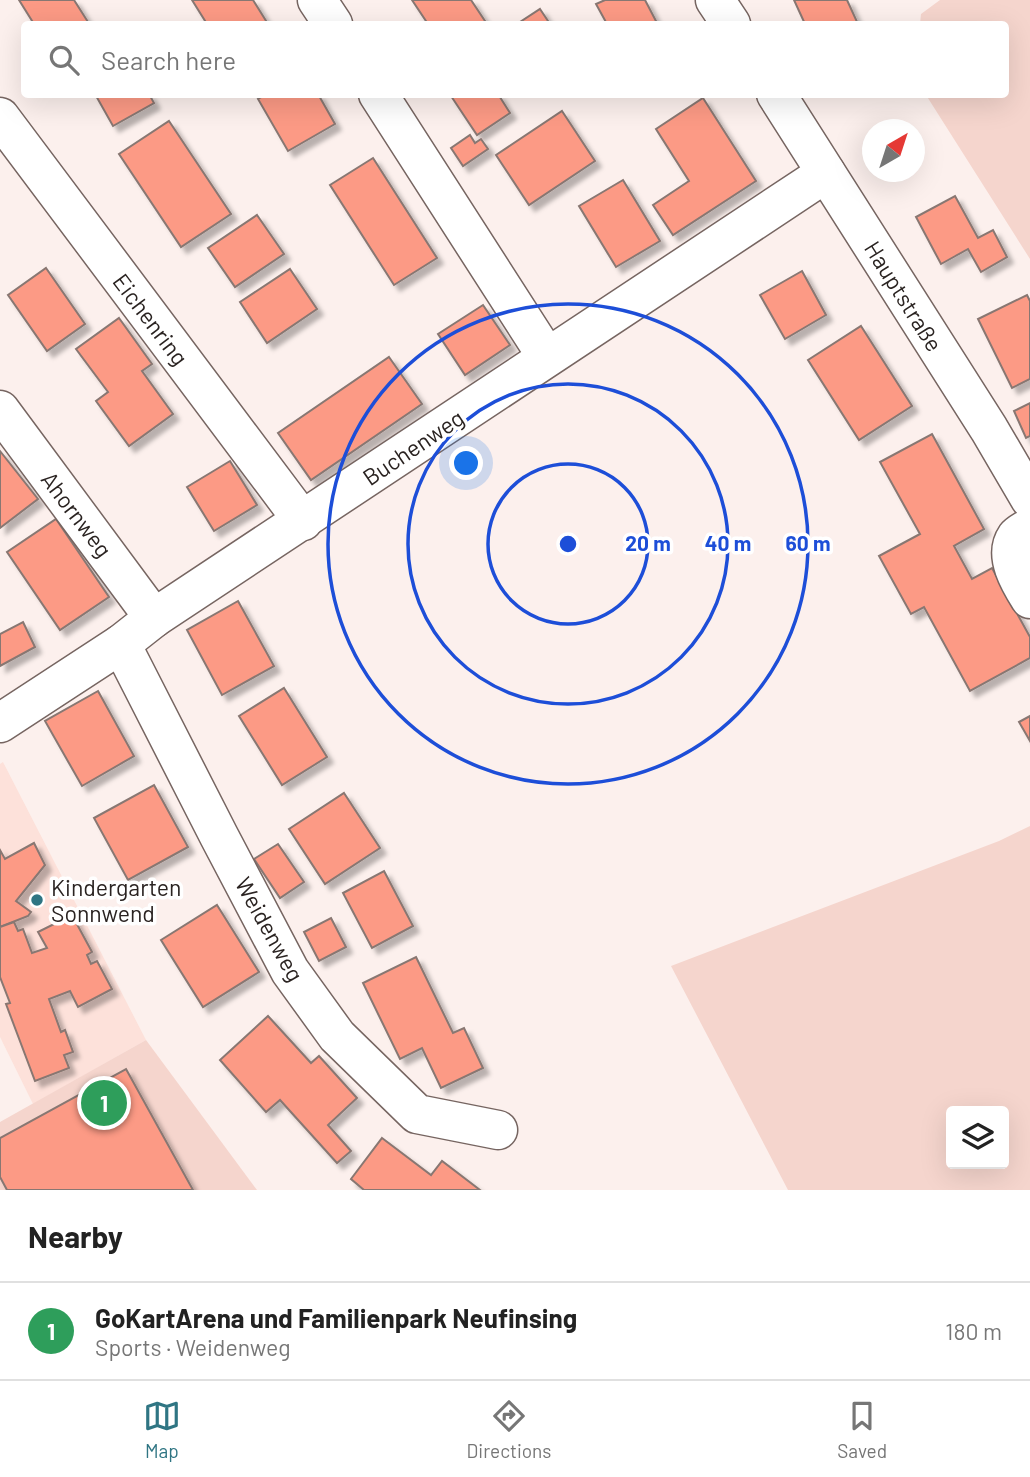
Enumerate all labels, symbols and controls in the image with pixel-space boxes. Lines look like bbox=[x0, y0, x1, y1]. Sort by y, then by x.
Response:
search box bbox=[21, 21, 1009, 98]
icon: search bbox=[45, 41, 83, 79]
text: Search here bbox=[101, 44, 236, 75]
north arrow bbox=[862, 119, 925, 182]
street label: Hauptstraße bbox=[859, 236, 949, 356]
street label: Eichenring bbox=[107, 268, 195, 370]
street label: Buchenweg bbox=[357, 403, 469, 491]
your location bbox=[449, 446, 483, 480]
street label: Ahornweg bbox=[36, 466, 118, 562]
text: 20 m bbox=[625, 530, 671, 555]
text: 40 m bbox=[705, 530, 751, 555]
text: 60 m bbox=[786, 530, 830, 555]
centre of rings bbox=[556, 532, 580, 556]
street label: Weidenweg bbox=[230, 872, 310, 986]
place label: Kindergarten Sonnwend bbox=[51, 873, 182, 927]
marker: Kindergarten Sonnwend bbox=[29, 892, 45, 908]
pin: 1 bbox=[81, 1077, 127, 1129]
map controls bbox=[946, 1106, 1009, 1169]
button: layers bbox=[946, 1106, 1009, 1169]
text: Nearby bbox=[28, 1218, 123, 1254]
text: GoKartArena und Familienpark Neufinsing bbox=[95, 1302, 577, 1333]
text: 1 bbox=[47, 1317, 55, 1345]
text: 180 m bbox=[945, 1317, 1002, 1345]
text: Sports · Weidenweg bbox=[95, 1333, 291, 1361]
tab: Map bbox=[143, 1397, 181, 1462]
tab: Directions bbox=[467, 1397, 552, 1462]
tab: Saved bbox=[837, 1397, 887, 1462]

